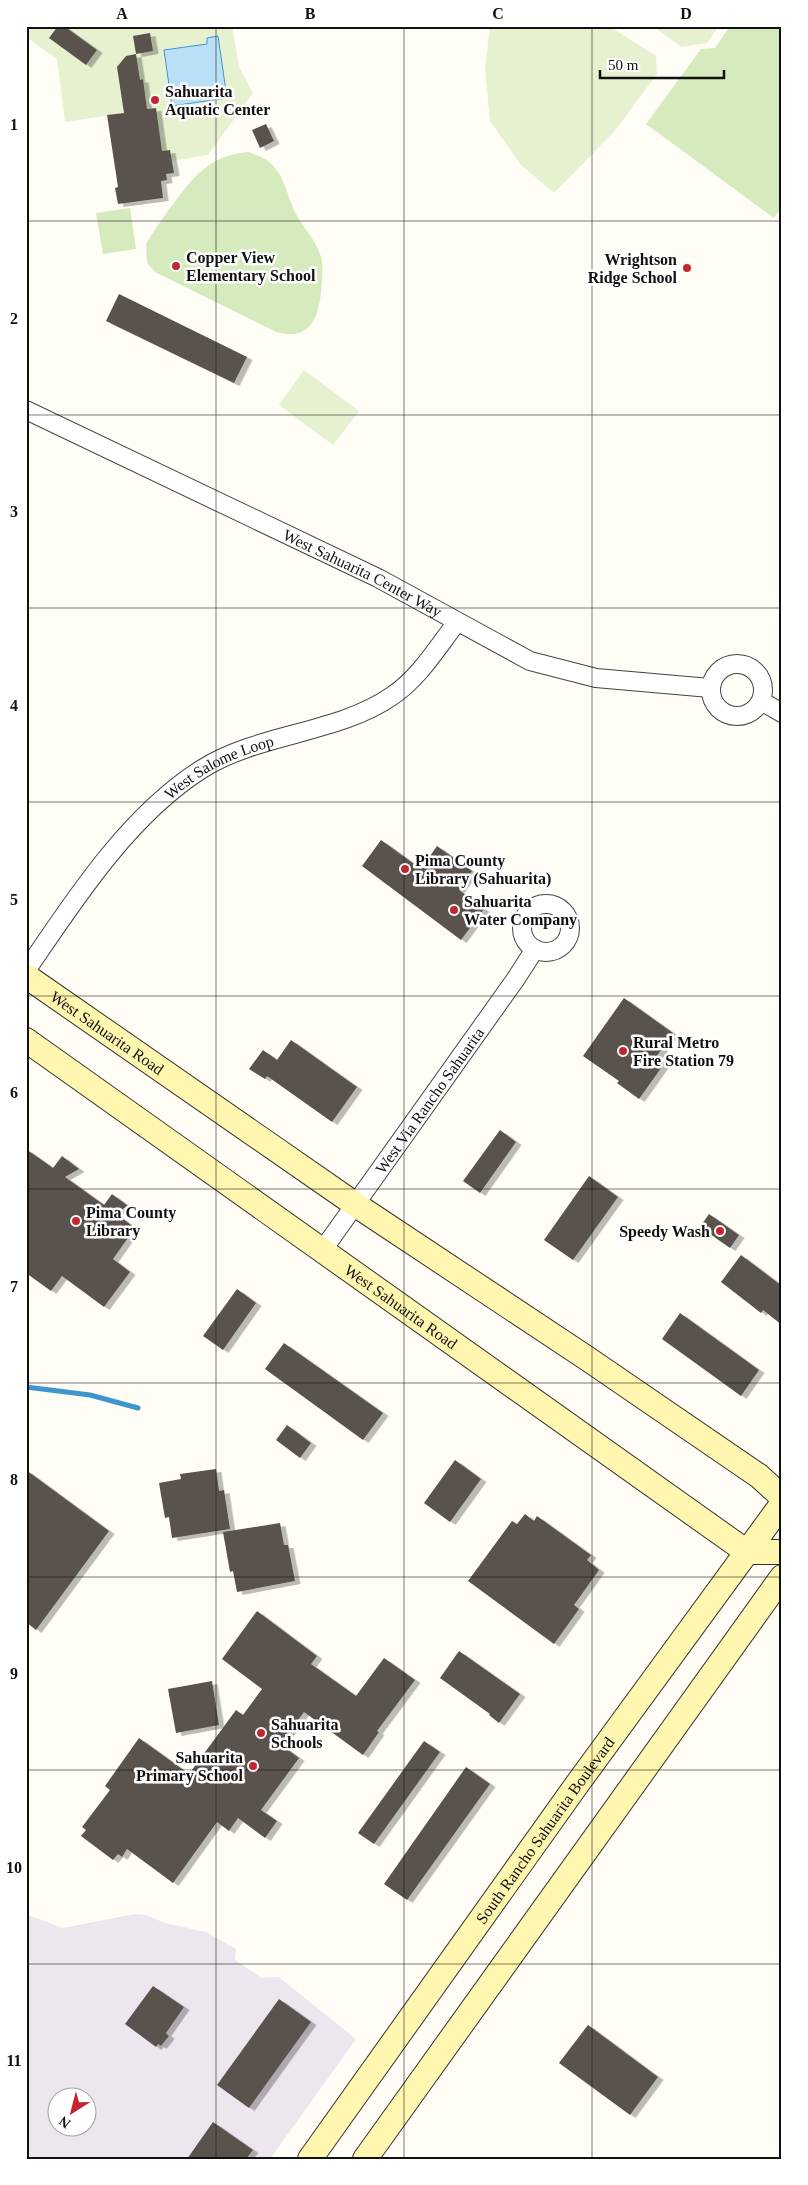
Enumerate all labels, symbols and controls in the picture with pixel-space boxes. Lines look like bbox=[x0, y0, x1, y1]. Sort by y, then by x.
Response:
text: A bbox=[116, 5, 128, 22]
text: B bbox=[305, 5, 316, 22]
text: C bbox=[492, 5, 504, 22]
text: D bbox=[680, 5, 692, 22]
scale bar bbox=[600, 48, 724, 80]
text: 50 m bbox=[608, 57, 639, 73]
place label: Sahuarita Aquatic Center bbox=[165, 83, 270, 119]
marker: Sahuarita Aquatic Center bbox=[149, 94, 161, 106]
text: 1 bbox=[10, 116, 18, 133]
place label: Copper View Elementary School bbox=[186, 249, 316, 285]
place label: Wrightson Ridge School bbox=[588, 251, 678, 287]
marker: Copper View Elementary School bbox=[170, 260, 182, 272]
marker: Wrightson Ridge School bbox=[681, 262, 693, 274]
text: 2 bbox=[10, 310, 18, 327]
text: 3 bbox=[10, 503, 18, 520]
street label: West Sahuarita Center Way bbox=[281, 526, 445, 621]
text: 4 bbox=[10, 697, 18, 714]
street label: West Salome Loop bbox=[161, 732, 276, 802]
place label: Pima County Library (Sahuarita) bbox=[415, 852, 551, 888]
marker: Pima County Library (Sahuarita) bbox=[399, 863, 411, 875]
text: 5 bbox=[10, 891, 18, 908]
place label: Sahuarita Water Company bbox=[464, 893, 577, 929]
marker: Sahuarita Water Company bbox=[448, 904, 460, 916]
street label: West Sahuarita Road bbox=[47, 987, 167, 1078]
street label: West Via Rancho Sahuarita bbox=[372, 1024, 487, 1176]
place label: Rural Metro Fire Station 79 bbox=[633, 1034, 734, 1069]
marker: Rural Metro Fire Station 79 bbox=[617, 1045, 629, 1057]
text: 6 bbox=[10, 1084, 18, 1101]
place label: Pima County Library bbox=[86, 1204, 176, 1240]
marker: Pima County Library bbox=[70, 1215, 82, 1227]
place label: Speedy Wash bbox=[619, 1223, 710, 1241]
marker: Speedy Wash bbox=[714, 1225, 726, 1237]
street label: West Sahuarita Road bbox=[342, 1261, 461, 1352]
text: 7 bbox=[10, 1278, 18, 1295]
text: 8 bbox=[10, 1471, 18, 1488]
text: 9 bbox=[10, 1665, 18, 1682]
place label: Sahuarita Schools bbox=[271, 1716, 339, 1751]
marker: Sahuarita Schools bbox=[255, 1727, 267, 1739]
street label: South Rancho Sahuarita Boulevard bbox=[472, 1734, 617, 1927]
place label: Sahuarita Primary School bbox=[136, 1749, 244, 1785]
marker: Sahuarita Primary School bbox=[247, 1760, 259, 1772]
text: 10 bbox=[6, 1859, 22, 1876]
text: 11 bbox=[6, 2052, 22, 2069]
north arrow bbox=[48, 2088, 98, 2138]
text: N bbox=[56, 2113, 73, 2131]

